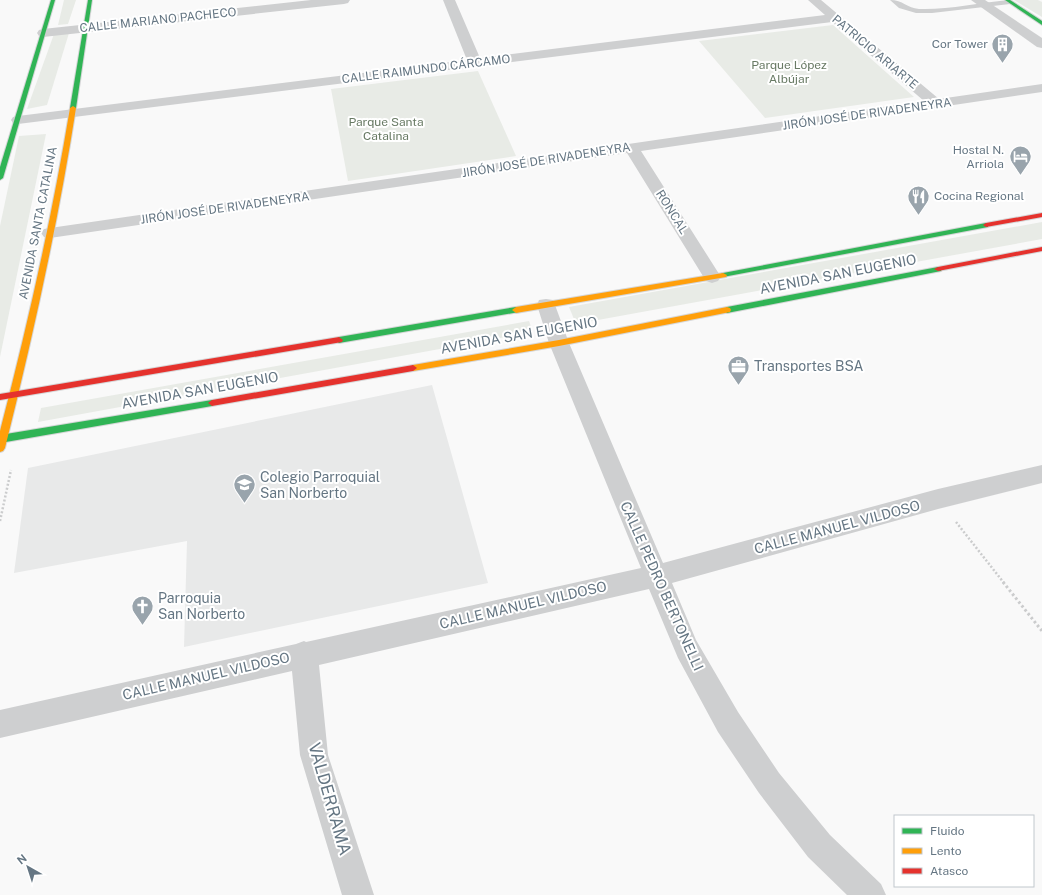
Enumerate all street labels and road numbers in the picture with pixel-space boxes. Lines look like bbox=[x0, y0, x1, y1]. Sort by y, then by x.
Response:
street label: CALLE MARIANO PACHECO bbox=[79, 5, 237, 35]
street label: PATRICIO ARIARTE bbox=[829, 12, 921, 92]
street label: CALLE RAIMUNDO CÁRCAMO bbox=[341, 52, 511, 86]
street label: JIRÓN JOSÉ DE RIVADENEYRA bbox=[782, 95, 953, 133]
street label: JIRÓN JOSÉ DE RIVADENEYRA bbox=[461, 140, 632, 180]
street label: AVENIDA SANTA CATALINA bbox=[16, 145, 60, 301]
street label: RONCAL bbox=[653, 187, 691, 237]
street label: JIRÓN JOSÉ DE RIVADENEYRA bbox=[140, 189, 311, 227]
street label: AVENIDA SAN EUGENIO bbox=[758, 251, 918, 297]
street label: AVENIDA SAN EUGENIO bbox=[439, 313, 599, 357]
street label: AVENIDA SAN EUGENIO bbox=[120, 368, 280, 412]
street label: CALLE MANUEL VILDOSO bbox=[752, 497, 922, 557]
street label: CALLE PEDRO BERTONELLI bbox=[617, 499, 707, 673]
street label: CALLE MANUEL VILDOSO bbox=[438, 578, 608, 632]
street label: CALLE MANUEL VILDOSO bbox=[121, 649, 291, 703]
street label: VALDERRAMA bbox=[304, 740, 356, 858]

